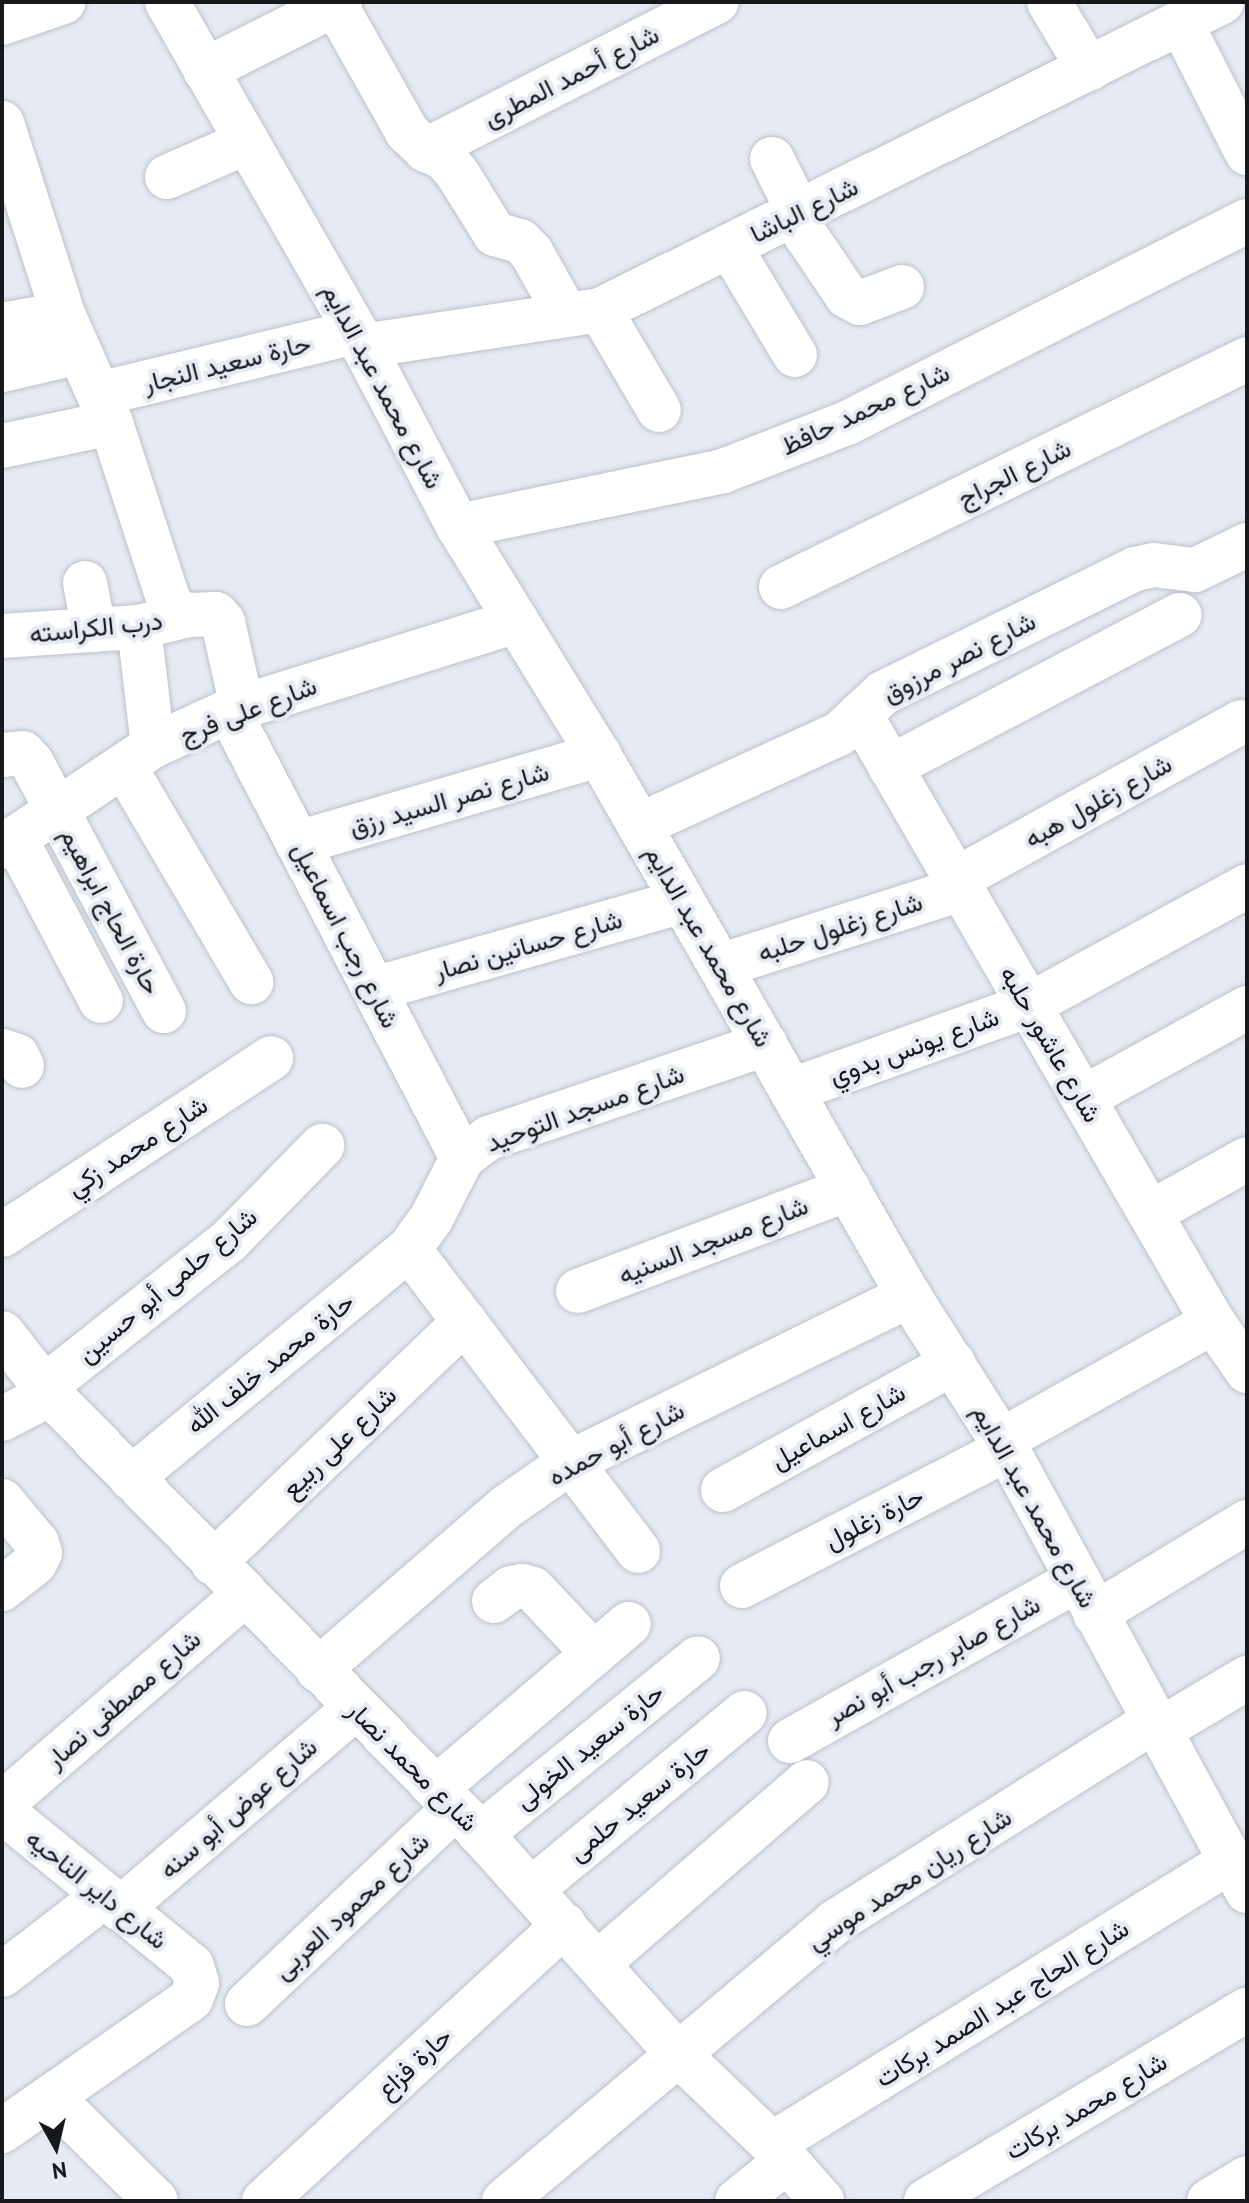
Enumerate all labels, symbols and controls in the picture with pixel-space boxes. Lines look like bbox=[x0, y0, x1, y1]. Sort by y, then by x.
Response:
street label: شارع أحمد المطرى bbox=[478, 18, 664, 134]
street label: شارع الباشا bbox=[745, 171, 863, 249]
street label: شارع محمد عبد الدايم bbox=[316, 278, 450, 494]
street label: حارة سعيد النجار bbox=[140, 327, 314, 399]
street label: شارع محمد حافظ bbox=[776, 356, 954, 462]
street label: شارع الجراج bbox=[952, 432, 1076, 514]
street label: درب الكراسته bbox=[28, 604, 164, 650]
street label: شارع نصر مرزوق bbox=[877, 605, 1041, 709]
street label: شارع على فرج bbox=[175, 670, 321, 750]
street label: شارع زغلول هبه bbox=[1019, 748, 1177, 854]
street label: شارع نصر السيد رزق bbox=[346, 756, 552, 842]
street label: حارة الحاج ابراهيم bbox=[54, 822, 168, 1000]
street label: شارع رجب اسماعيل bbox=[286, 837, 406, 1033]
street label: شارع محمد عبد الدايم bbox=[639, 840, 779, 1052]
street label: شارع زغلول حلبه bbox=[754, 886, 926, 968]
street label: شارع حسانين نصار bbox=[430, 903, 626, 987]
street label: شارع عاشور حلبه bbox=[994, 960, 1108, 1128]
street label: شارع يونس بدوي bbox=[825, 1001, 1003, 1091]
street label: شارع مسجد التوحيد bbox=[482, 1058, 688, 1158]
street label: شارع محمد زكي bbox=[61, 1089, 213, 1203]
street label: شارع مسجد السنيه bbox=[614, 1189, 812, 1291]
street label: شارع حلمى أبو حسين bbox=[71, 1201, 263, 1369]
street label: حارة محمد خلف الله bbox=[180, 1286, 360, 1440]
street label: شارع اسماعيل bbox=[765, 1376, 911, 1476]
street label: شارع على ربيع bbox=[275, 1380, 403, 1504]
street label: شارع أبو حمده bbox=[543, 1394, 689, 1492]
street label: شارع محمد عبد الدايم bbox=[966, 1399, 1104, 1613]
street label: حارة زغلول bbox=[819, 1480, 929, 1556]
street label: شارع صابر رجب أبو نصر bbox=[821, 1588, 1045, 1732]
street label: شارع مصطفى نصار bbox=[39, 1623, 207, 1775]
street label: حارة سعيد الخولى bbox=[508, 1676, 670, 1816]
street label: شارع محمد نصار bbox=[341, 1694, 485, 1838]
street label: شارع عوض أبو سنه bbox=[153, 1731, 323, 1885]
street label: حارة سعيد حلمى bbox=[562, 1734, 716, 1868]
street label: شارع ريان محمد موسي bbox=[801, 1801, 1017, 1957]
street label: شارع داير الناحيه bbox=[20, 1822, 174, 1956]
street label: شارع محمود العربى bbox=[267, 1826, 435, 1986]
street label: شارع الحاج عبد الصمد بركات bbox=[870, 1912, 1134, 2094]
street label: حارة فزاع bbox=[370, 2020, 458, 2106]
street label: شارع محمد بركات bbox=[1000, 2046, 1172, 2166]
north arrow bbox=[16, 2107, 96, 2187]
text: N bbox=[50, 2156, 68, 2186]

